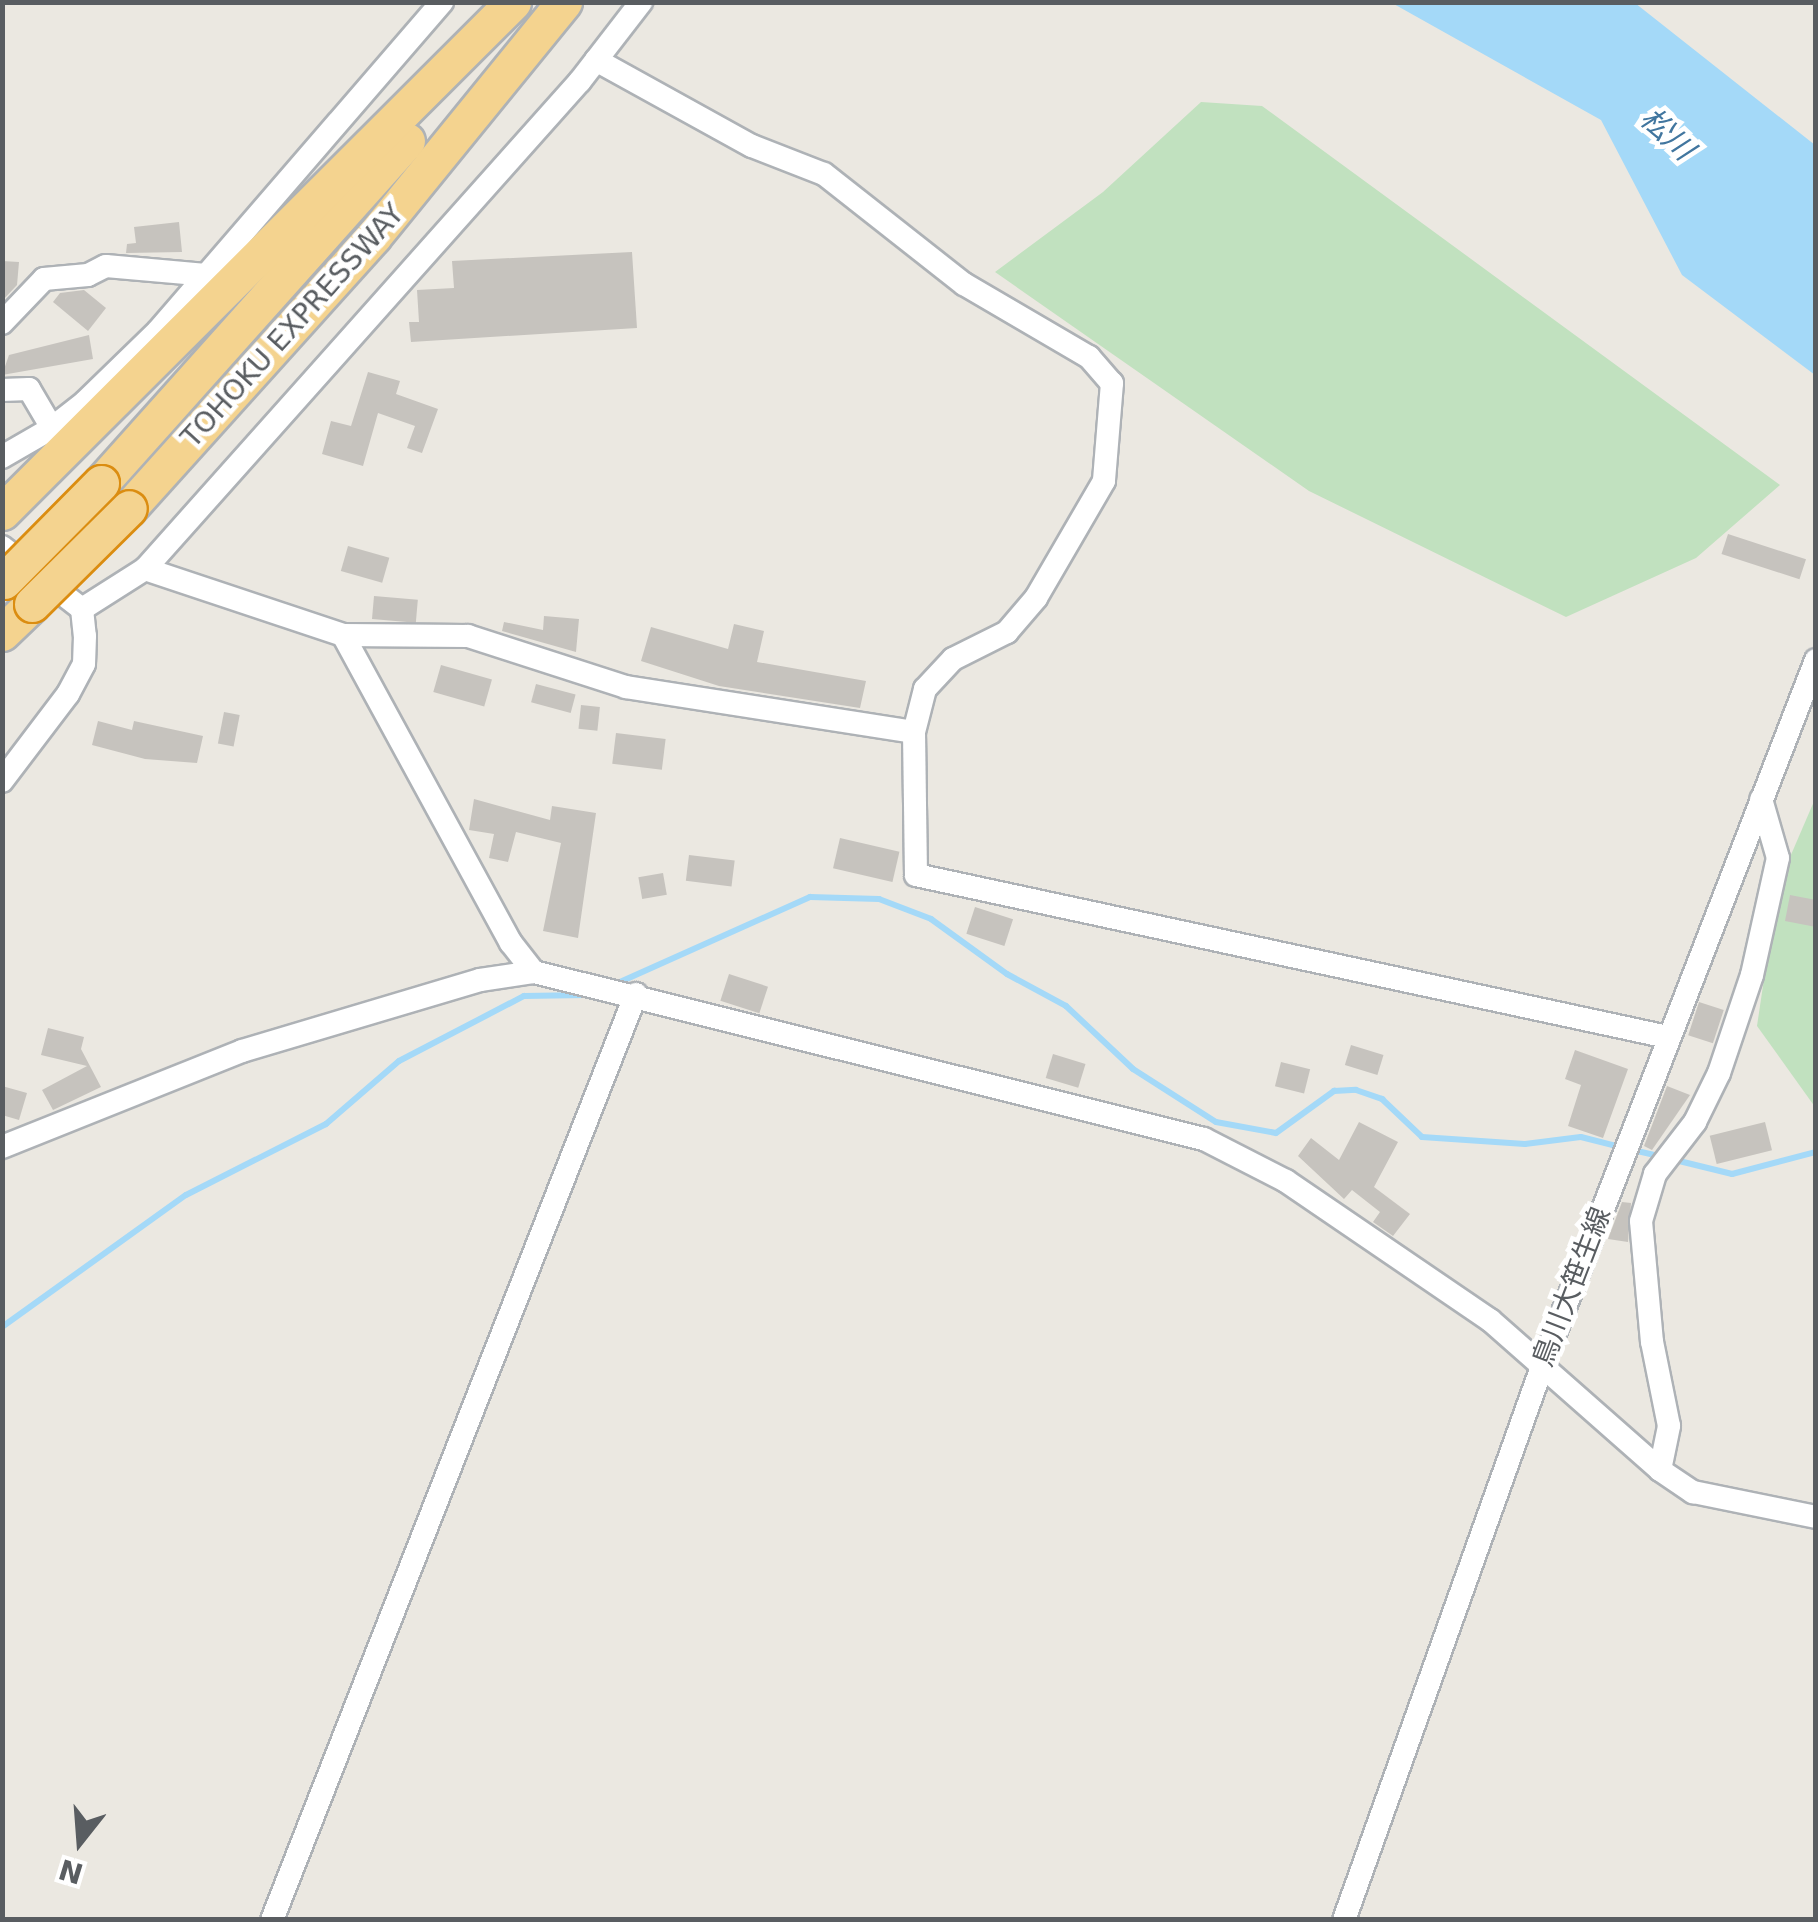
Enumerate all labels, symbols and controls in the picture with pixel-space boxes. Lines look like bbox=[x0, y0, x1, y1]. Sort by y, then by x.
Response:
water label: 松川 bbox=[1633, 100, 1701, 168]
street label: TOHOKU EXPRESSWAY bbox=[175, 197, 411, 455]
street label: 鳥川大笹生線 bbox=[1526, 1203, 1618, 1371]
north arrow bbox=[30, 1792, 130, 1892]
text: N bbox=[55, 1852, 87, 1890]

